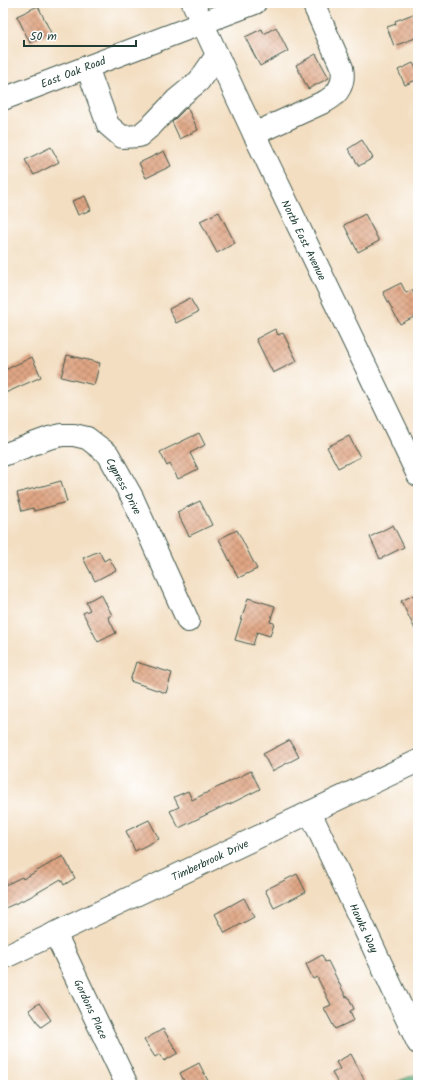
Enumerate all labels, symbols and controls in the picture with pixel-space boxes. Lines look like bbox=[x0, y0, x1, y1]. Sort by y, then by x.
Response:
scale bar bbox=[24, 22, 136, 48]
text: 50 m bbox=[30, 27, 57, 46]
street label: East Oak Road bbox=[38, 52, 109, 94]
street label: North East Avenue bbox=[276, 197, 330, 284]
street label: Cypress Drive bbox=[101, 455, 146, 518]
street label: Timberbrook Drive bbox=[169, 835, 252, 887]
street label: Hawks Way bbox=[344, 901, 383, 957]
street label: Gordons Place bbox=[68, 976, 112, 1042]

